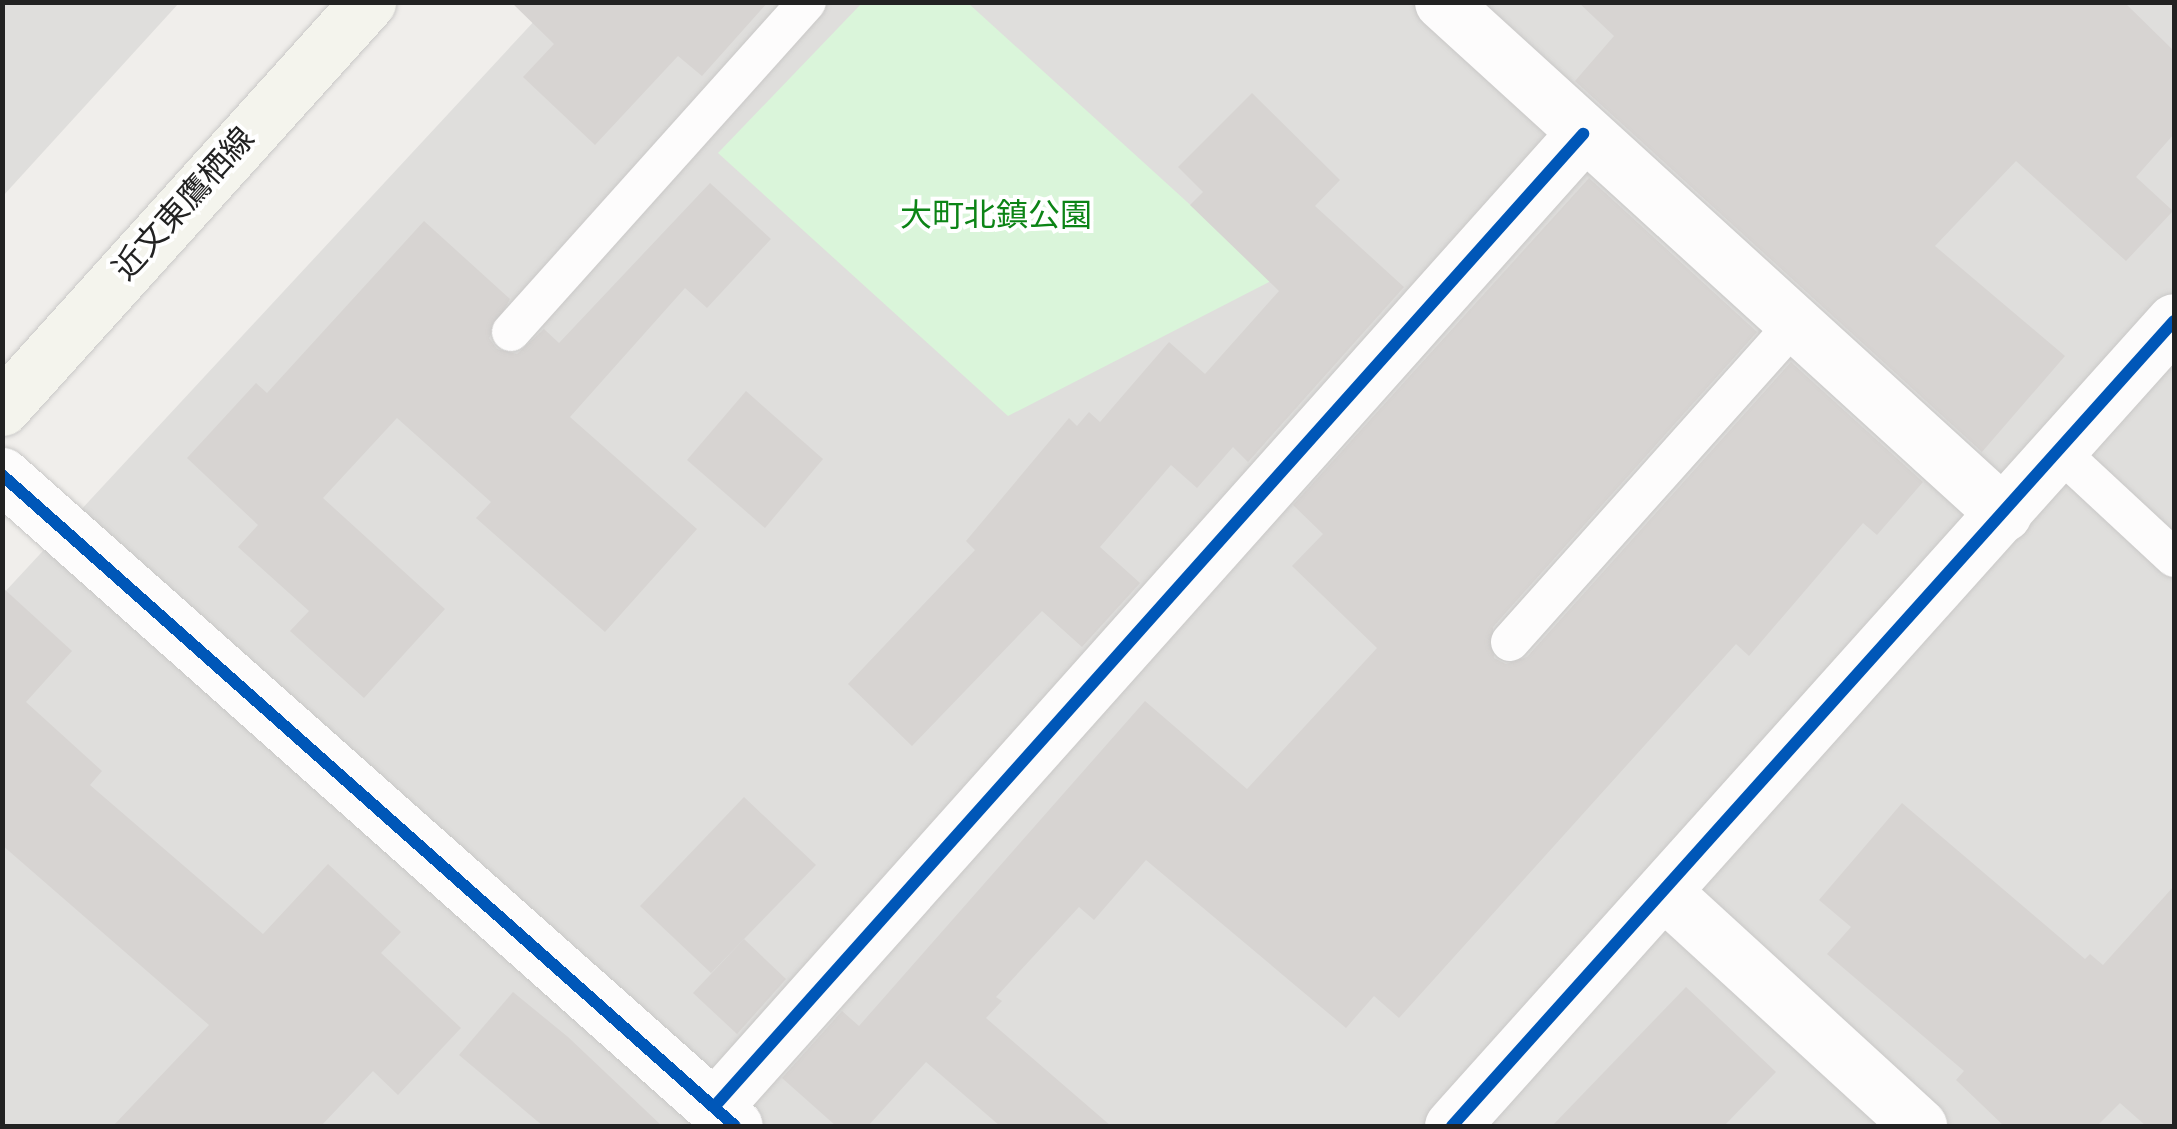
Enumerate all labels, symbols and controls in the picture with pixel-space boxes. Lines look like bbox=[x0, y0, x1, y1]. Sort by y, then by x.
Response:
street label: 近文東鷹栖線 bbox=[106, 121, 264, 289]
park label: 大町北鎮公園 bbox=[900, 198, 1092, 236]

